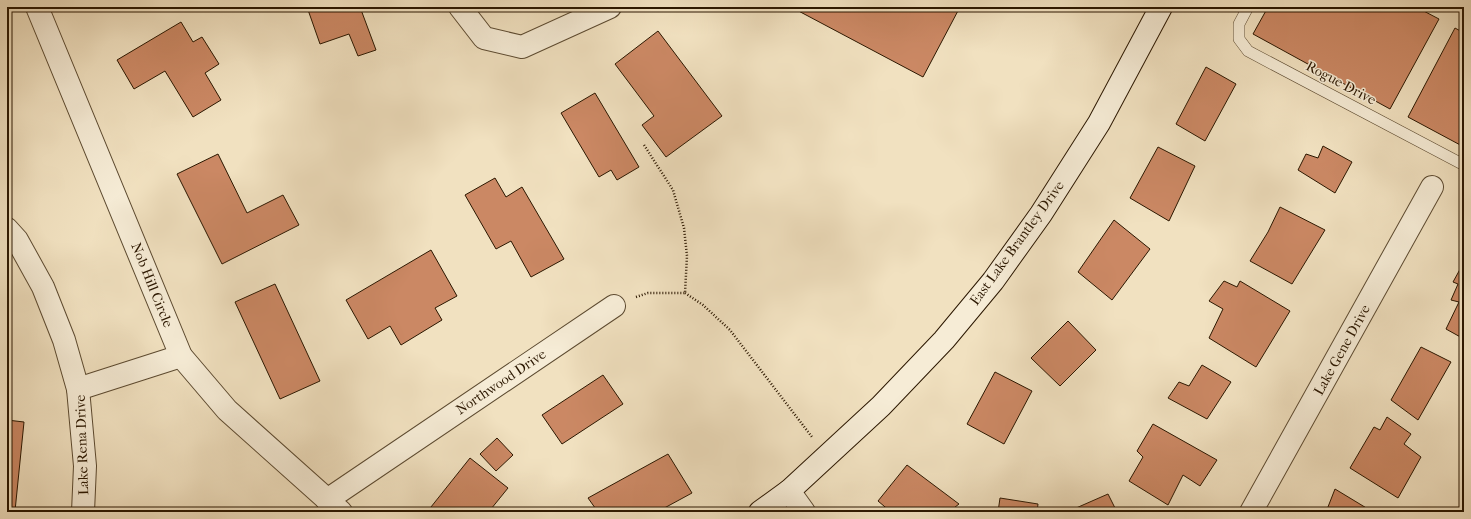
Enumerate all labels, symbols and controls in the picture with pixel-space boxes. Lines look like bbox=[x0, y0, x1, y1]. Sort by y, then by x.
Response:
street label: Rogue Drive bbox=[1303, 57, 1379, 109]
street label: East Lake Brantley Drive bbox=[966, 177, 1068, 309]
street label: Nob Hill Circle bbox=[127, 240, 177, 330]
street label: Lake Gene Drive bbox=[1310, 302, 1374, 398]
street label: Northwood Drive bbox=[453, 346, 549, 418]
street label: Lake Rena Drive bbox=[72, 394, 92, 496]

